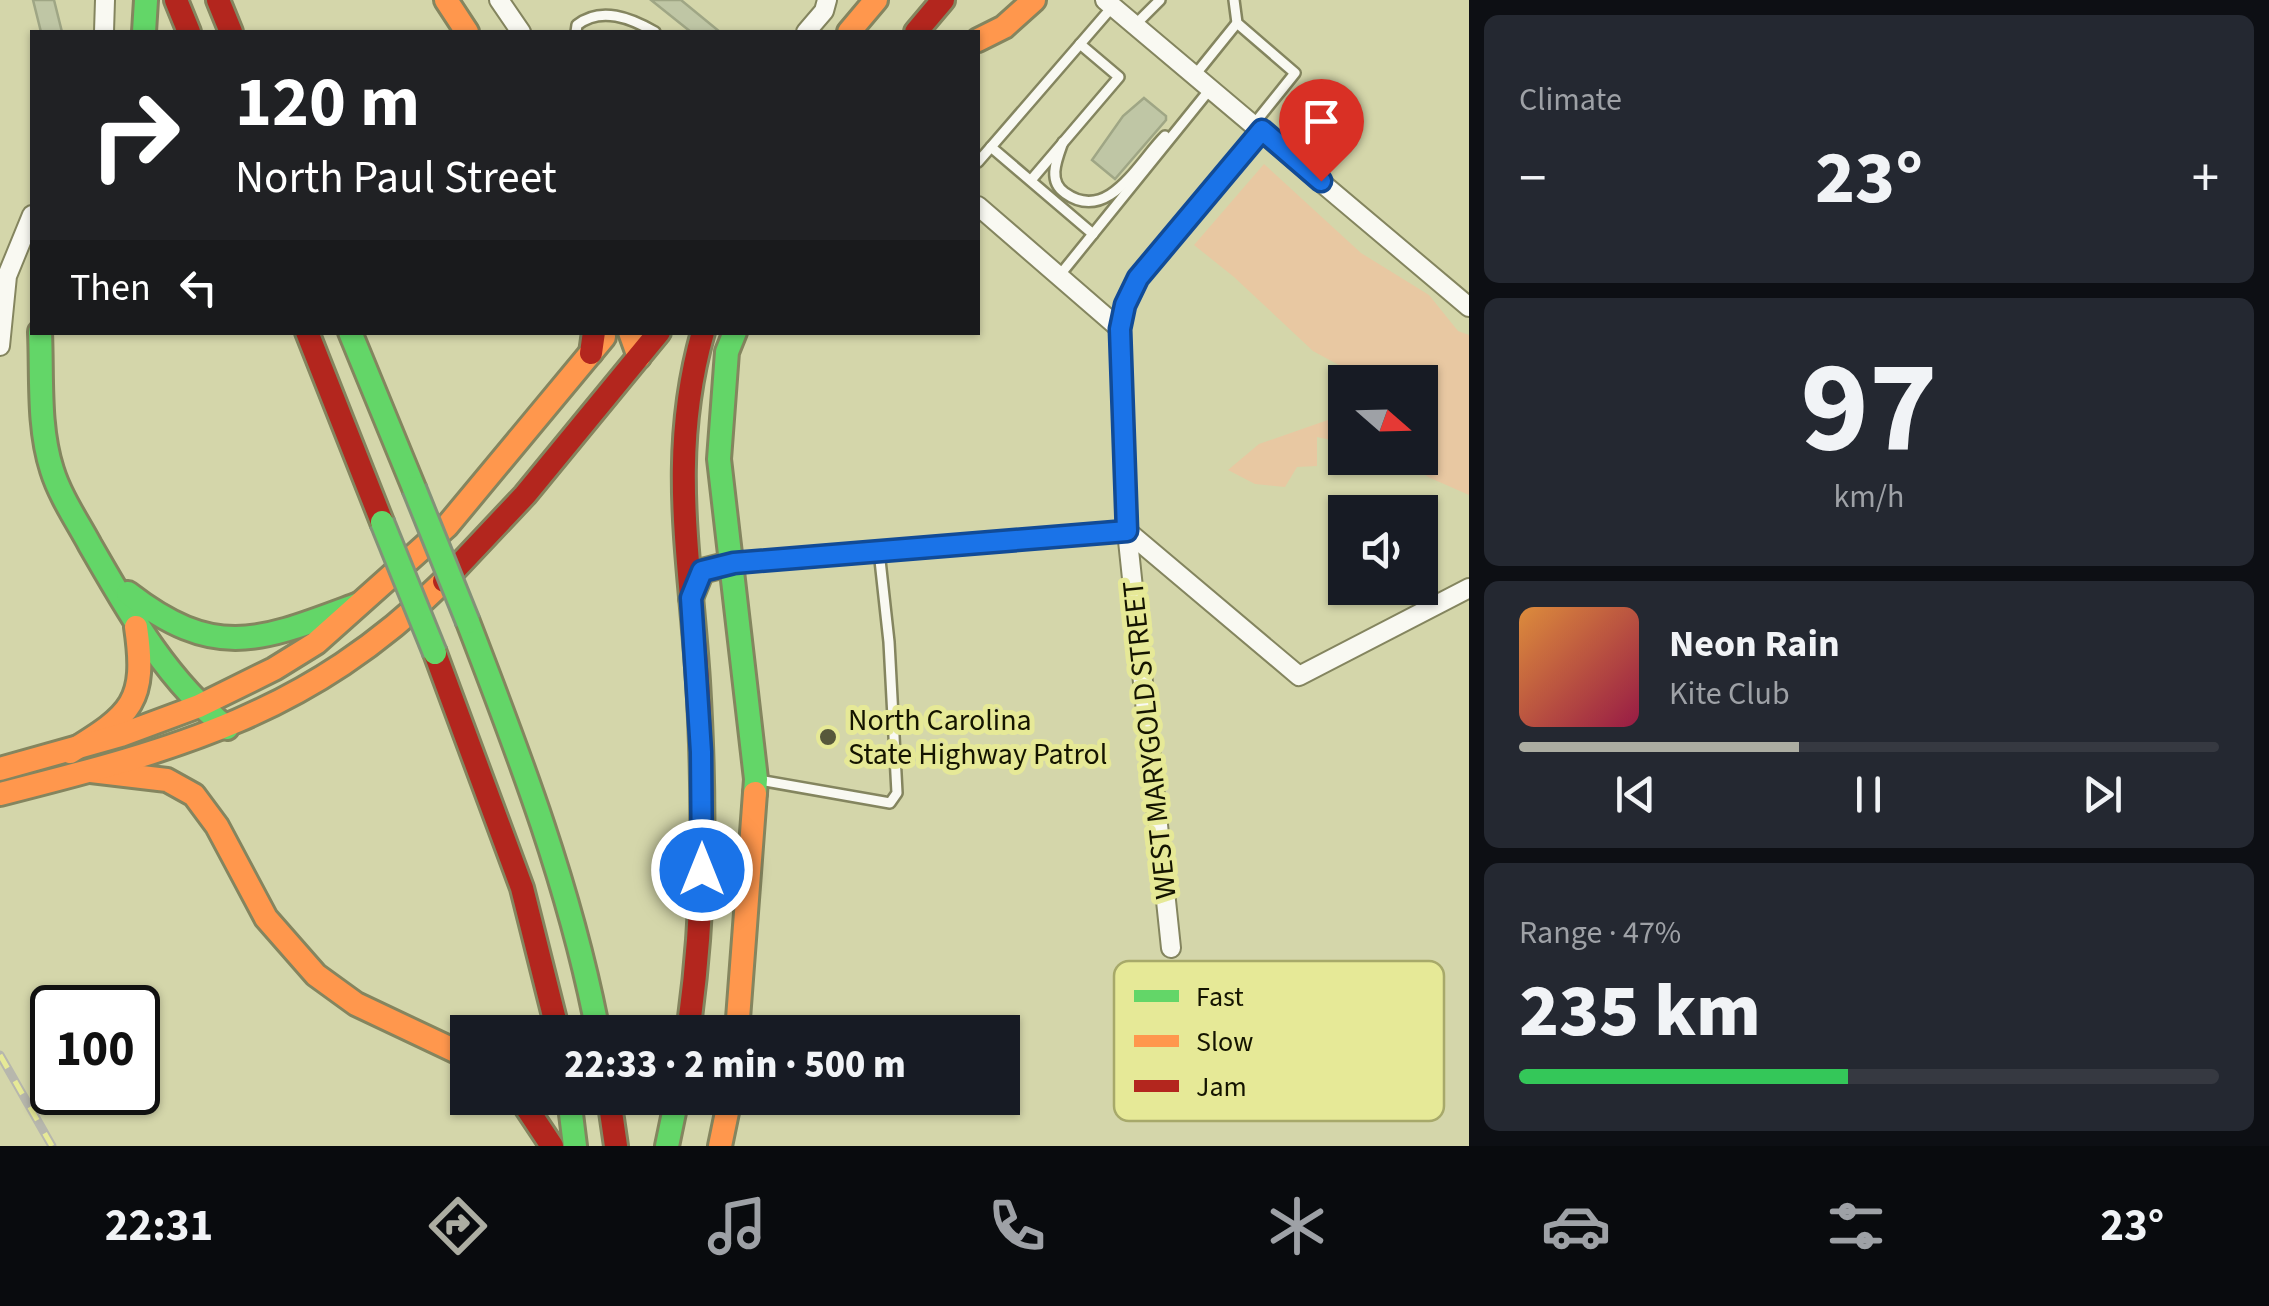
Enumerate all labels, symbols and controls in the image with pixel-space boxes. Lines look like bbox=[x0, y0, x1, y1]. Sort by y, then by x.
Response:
text: 120 m bbox=[235, 53, 420, 153]
icon: right bbox=[70, 70, 200, 200]
text: Climate bbox=[1519, 77, 1622, 123]
pin bbox=[1279, 79, 1364, 182]
icon: arrive bbox=[1294, 94, 1349, 149]
text: 23° bbox=[1815, 125, 1923, 232]
text: − bbox=[1519, 140, 1546, 218]
text: + bbox=[2192, 140, 2219, 218]
text: North Paul Street bbox=[235, 146, 557, 210]
icon: left bbox=[171, 260, 226, 315]
text: Then bbox=[70, 261, 151, 315]
text: 97 bbox=[1800, 316, 1938, 501]
north arrow bbox=[1328, 365, 1438, 475]
map controls bbox=[1328, 365, 1438, 605]
text: km/h bbox=[1834, 474, 1904, 520]
button: sound bbox=[1328, 495, 1438, 605]
street label: WEST MARYGOLD STREET bbox=[1111, 579, 1188, 901]
text: Neon Rain bbox=[1669, 617, 1840, 671]
text: Kite Club bbox=[1669, 671, 1790, 717]
place label: North Carolina State Highway Patrol bbox=[848, 699, 1107, 776]
marker: North Carolina State Highway Patrol bbox=[817, 726, 839, 748]
icon: previous bbox=[1608, 767, 1663, 822]
icon: pause bbox=[1841, 767, 1896, 822]
icon: next bbox=[2075, 767, 2130, 822]
position arrow bbox=[650, 818, 754, 922]
text: Range · 47% bbox=[1519, 910, 1681, 956]
text: 235 km bbox=[1519, 958, 1761, 1065]
legend bbox=[1114, 961, 1444, 1121]
text: Fast bbox=[1196, 977, 1244, 1017]
speed limit sign: 100 bbox=[30, 985, 160, 1115]
text: Slow bbox=[1196, 1022, 1253, 1062]
text: 22:33 · 2 min · 500 m bbox=[564, 1038, 906, 1092]
text: Jam bbox=[1196, 1067, 1247, 1107]
icon: directions bbox=[423, 1191, 493, 1261]
icon: music bbox=[702, 1191, 772, 1261]
icon: phone bbox=[982, 1191, 1052, 1261]
icon: climate bbox=[1262, 1191, 1332, 1261]
icon: car bbox=[1541, 1191, 1611, 1261]
icon: filters bbox=[1821, 1191, 1891, 1261]
text: 22:31 bbox=[105, 1194, 213, 1258]
text: 23° bbox=[2100, 1194, 2164, 1258]

